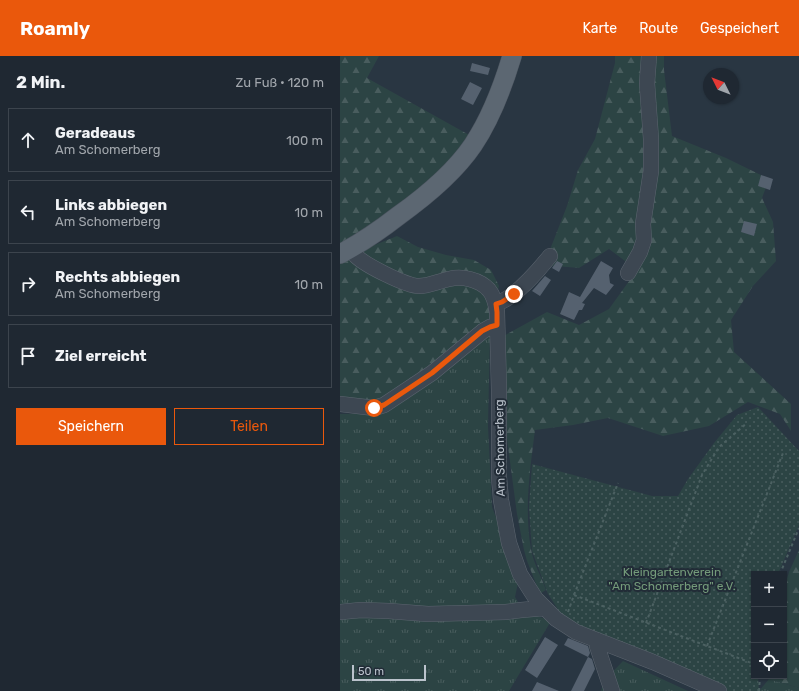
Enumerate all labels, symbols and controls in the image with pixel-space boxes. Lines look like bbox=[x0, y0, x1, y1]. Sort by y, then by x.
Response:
text: Roamly bbox=[20, 17, 90, 40]
text: Karte bbox=[582, 20, 617, 37]
text: Route bbox=[639, 20, 678, 37]
text: Gespeichert bbox=[700, 20, 779, 37]
north arrow bbox=[703, 68, 739, 104]
text: 2 Min. bbox=[16, 72, 65, 92]
text: Zu Fuß · 120 m bbox=[236, 75, 324, 90]
text: Geradeaus bbox=[55, 124, 135, 142]
icon: ahead bbox=[17, 129, 39, 151]
text: 100 m bbox=[286, 133, 323, 148]
text: Am Schomerberg bbox=[55, 142, 160, 157]
text: Links abbiegen bbox=[55, 196, 167, 214]
icon: left bbox=[17, 201, 39, 223]
text: 10 m bbox=[294, 205, 323, 220]
text: Am Schomerberg bbox=[55, 214, 160, 229]
text: Rechts abbiegen bbox=[55, 268, 180, 286]
icon: right bbox=[17, 273, 39, 295]
text: 10 m bbox=[294, 277, 323, 292]
route end bbox=[505, 285, 523, 303]
text: Am Schomerberg bbox=[55, 286, 160, 301]
icon: arrive bbox=[17, 345, 39, 367]
text: Ziel erreicht bbox=[55, 347, 147, 365]
route start bbox=[365, 399, 383, 417]
street label: Am Schomerberg bbox=[492, 399, 508, 497]
button: Speichern bbox=[16, 408, 166, 445]
button: Teilen bbox=[174, 408, 324, 445]
park label: Kleingartenverein "Am Schomerberg" e.V. bbox=[608, 565, 736, 593]
map controls bbox=[751, 571, 787, 679]
button: + bbox=[751, 571, 787, 607]
button: − bbox=[751, 607, 787, 643]
button: locate bbox=[751, 643, 787, 679]
scale bar bbox=[352, 663, 426, 682]
text: 50 m bbox=[358, 665, 384, 678]

